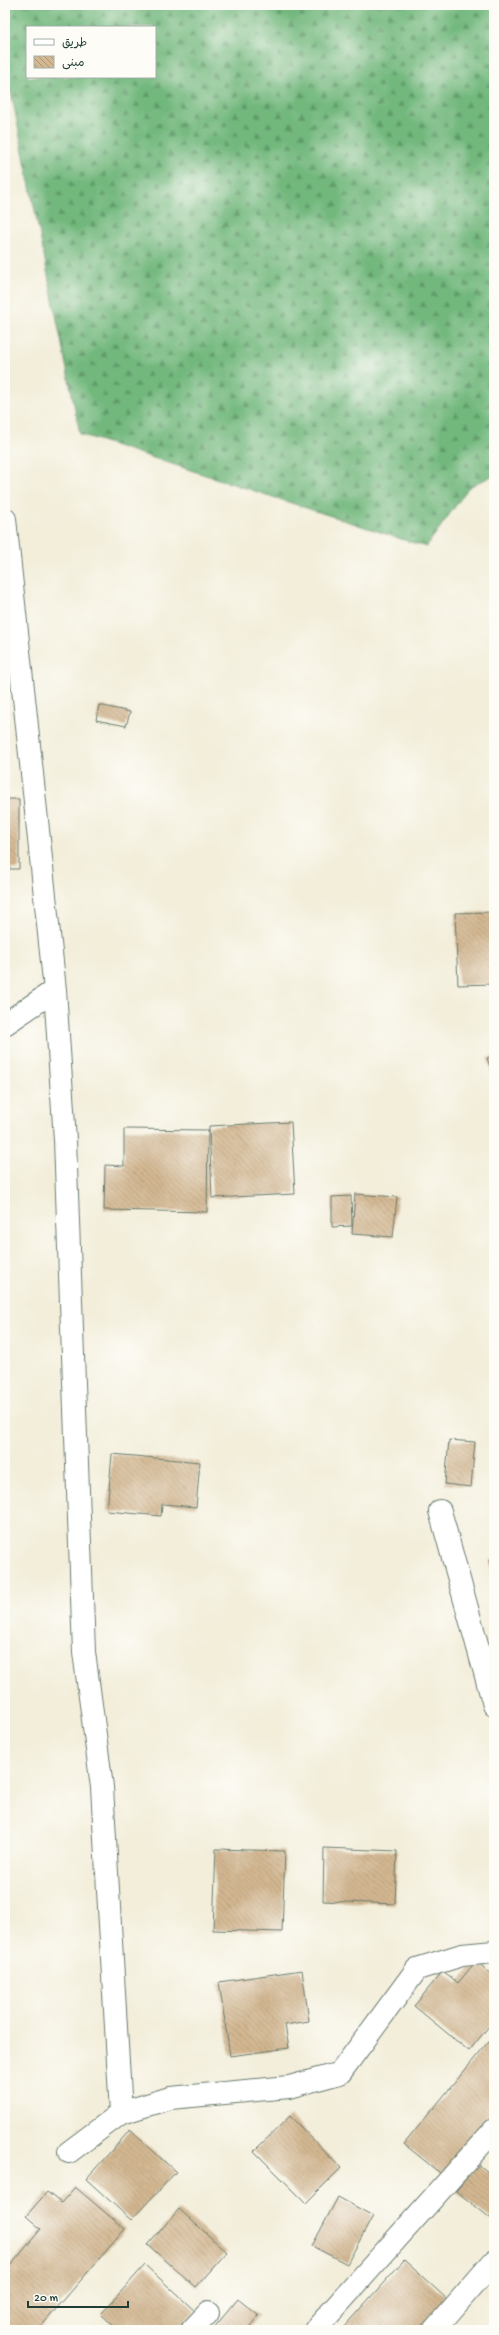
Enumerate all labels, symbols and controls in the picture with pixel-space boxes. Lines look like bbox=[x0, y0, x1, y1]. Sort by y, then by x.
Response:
legend bbox=[26, 26, 156, 78]
text: طريق bbox=[62, 37, 87, 51]
text: مبنى bbox=[62, 57, 85, 71]
scale bar bbox=[28, 2283, 128, 2309]
text: 20 m bbox=[34, 2292, 59, 2306]

